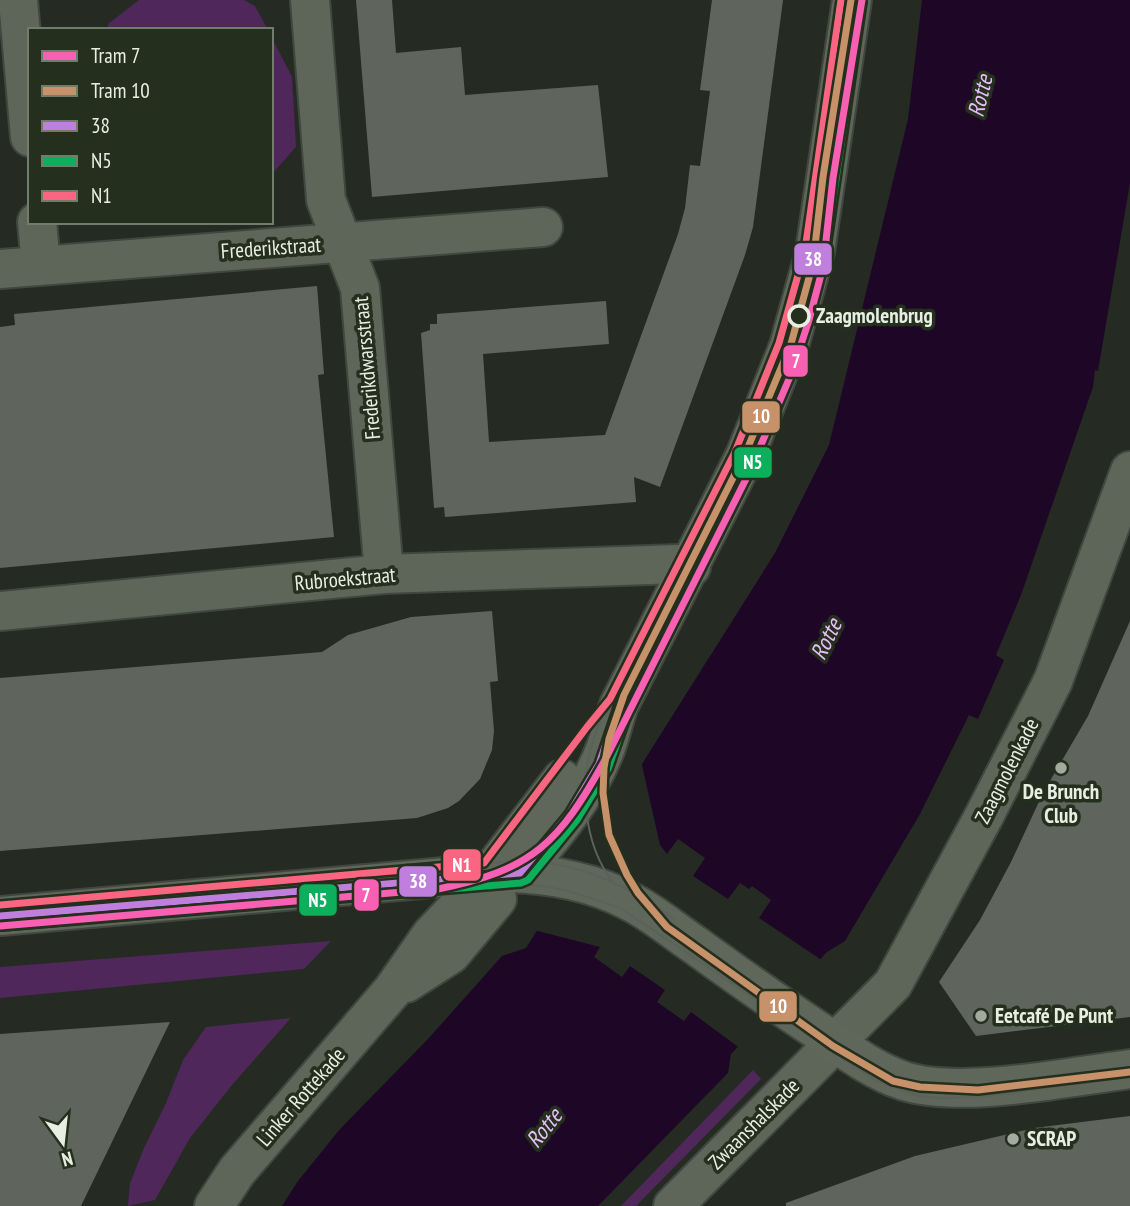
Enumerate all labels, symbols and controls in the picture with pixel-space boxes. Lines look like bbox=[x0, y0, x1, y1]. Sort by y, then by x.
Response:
legend bbox=[28, 28, 273, 224]
text: Tram 7 bbox=[91, 42, 140, 69]
water label: Rotte bbox=[961, 71, 999, 120]
text: Tram 10 bbox=[91, 77, 150, 104]
text: 38 bbox=[91, 112, 110, 139]
text: N5 bbox=[91, 147, 112, 174]
text: N1 bbox=[91, 182, 112, 209]
street label: Frederikstraat bbox=[220, 231, 322, 264]
line badge: 38 bbox=[793, 242, 833, 276]
text: 38 bbox=[804, 247, 822, 271]
street label: Frederikdwarsstraat bbox=[347, 295, 386, 441]
place label: Zaagmolenbrug bbox=[816, 302, 933, 329]
marker: Zaagmolenbrug bbox=[788, 305, 810, 327]
line badge: 7 bbox=[782, 344, 809, 378]
text: 7 bbox=[791, 349, 801, 373]
line badge: 10 bbox=[741, 400, 781, 434]
text: 10 bbox=[752, 404, 770, 428]
line badge: N5 bbox=[733, 446, 773, 479]
text: N5 bbox=[743, 450, 763, 474]
street label: Rubroekstraat bbox=[293, 561, 397, 596]
water label: Rotte bbox=[803, 612, 848, 664]
street label: Zaagmolenkade bbox=[969, 714, 1045, 828]
marker: De Brunch Club bbox=[1053, 760, 1069, 776]
place label: De Brunch Club bbox=[1023, 778, 1099, 829]
line badge: N1 bbox=[442, 848, 482, 882]
text: N1 bbox=[452, 853, 472, 877]
line badge: 38 bbox=[398, 865, 438, 898]
text: 38 bbox=[409, 869, 427, 893]
line badge: 7 bbox=[353, 878, 380, 912]
line badge: N5 bbox=[298, 883, 338, 917]
text: 7 bbox=[361, 883, 371, 907]
text: N5 bbox=[308, 888, 328, 912]
line badge: 10 bbox=[758, 990, 798, 1023]
text: 10 bbox=[769, 994, 787, 1018]
place label: Eetcafé De Punt bbox=[995, 1002, 1113, 1029]
marker: Eetcafé De Punt bbox=[973, 1008, 989, 1024]
street label: Linker Rottekade bbox=[250, 1042, 351, 1152]
street label: Zwaanshalskade bbox=[702, 1072, 805, 1175]
water label: Rotte bbox=[519, 1101, 569, 1153]
north arrow bbox=[28, 1108, 98, 1178]
place label: SCRAP bbox=[1027, 1125, 1076, 1152]
marker: SCRAP bbox=[1005, 1131, 1021, 1147]
text: N bbox=[59, 1147, 75, 1172]

